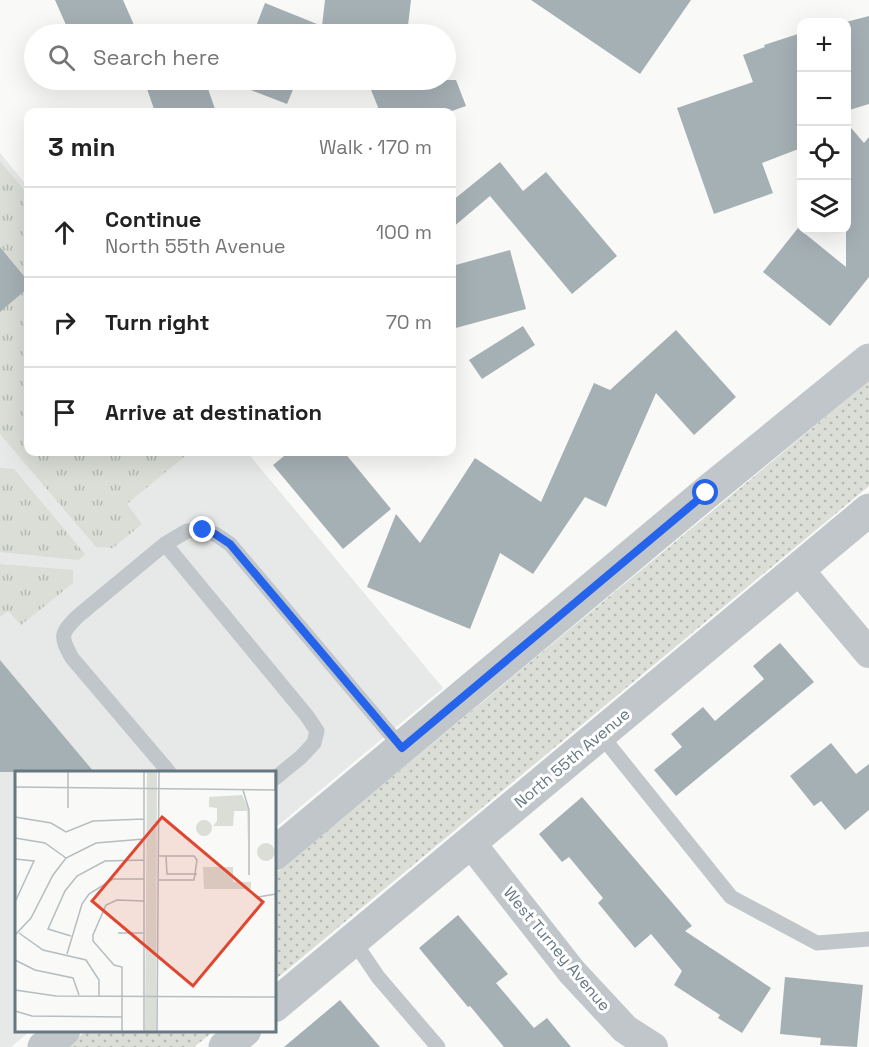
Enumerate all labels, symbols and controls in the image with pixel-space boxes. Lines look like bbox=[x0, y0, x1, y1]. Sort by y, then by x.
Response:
map controls bbox=[797, 18, 851, 234]
button: + bbox=[797, 18, 851, 72]
search box bbox=[24, 24, 456, 90]
icon: search bbox=[45, 41, 78, 74]
text: Search here bbox=[93, 43, 220, 71]
button: − bbox=[797, 72, 851, 126]
button: locate bbox=[797, 126, 851, 180]
text: 3 min bbox=[48, 130, 116, 164]
text: Walk · 170 m bbox=[319, 134, 432, 160]
button: layers bbox=[797, 180, 851, 234]
text: Continue bbox=[105, 205, 201, 233]
icon: ahead bbox=[48, 216, 81, 249]
text: 100 m bbox=[376, 219, 432, 245]
text: North 55th Avenue bbox=[105, 233, 286, 259]
icon: right bbox=[48, 306, 81, 339]
text: Turn right bbox=[105, 308, 210, 336]
text: 70 m bbox=[386, 309, 432, 335]
icon: arrive bbox=[48, 396, 81, 429]
text: Arrive at destination bbox=[105, 398, 322, 426]
route start bbox=[692, 479, 718, 505]
route end bbox=[189, 516, 215, 542]
street label: North 55th Avenue bbox=[510, 703, 634, 813]
inset map bbox=[15, 771, 276, 1032]
street label: West Turney Avenue bbox=[499, 882, 615, 1016]

